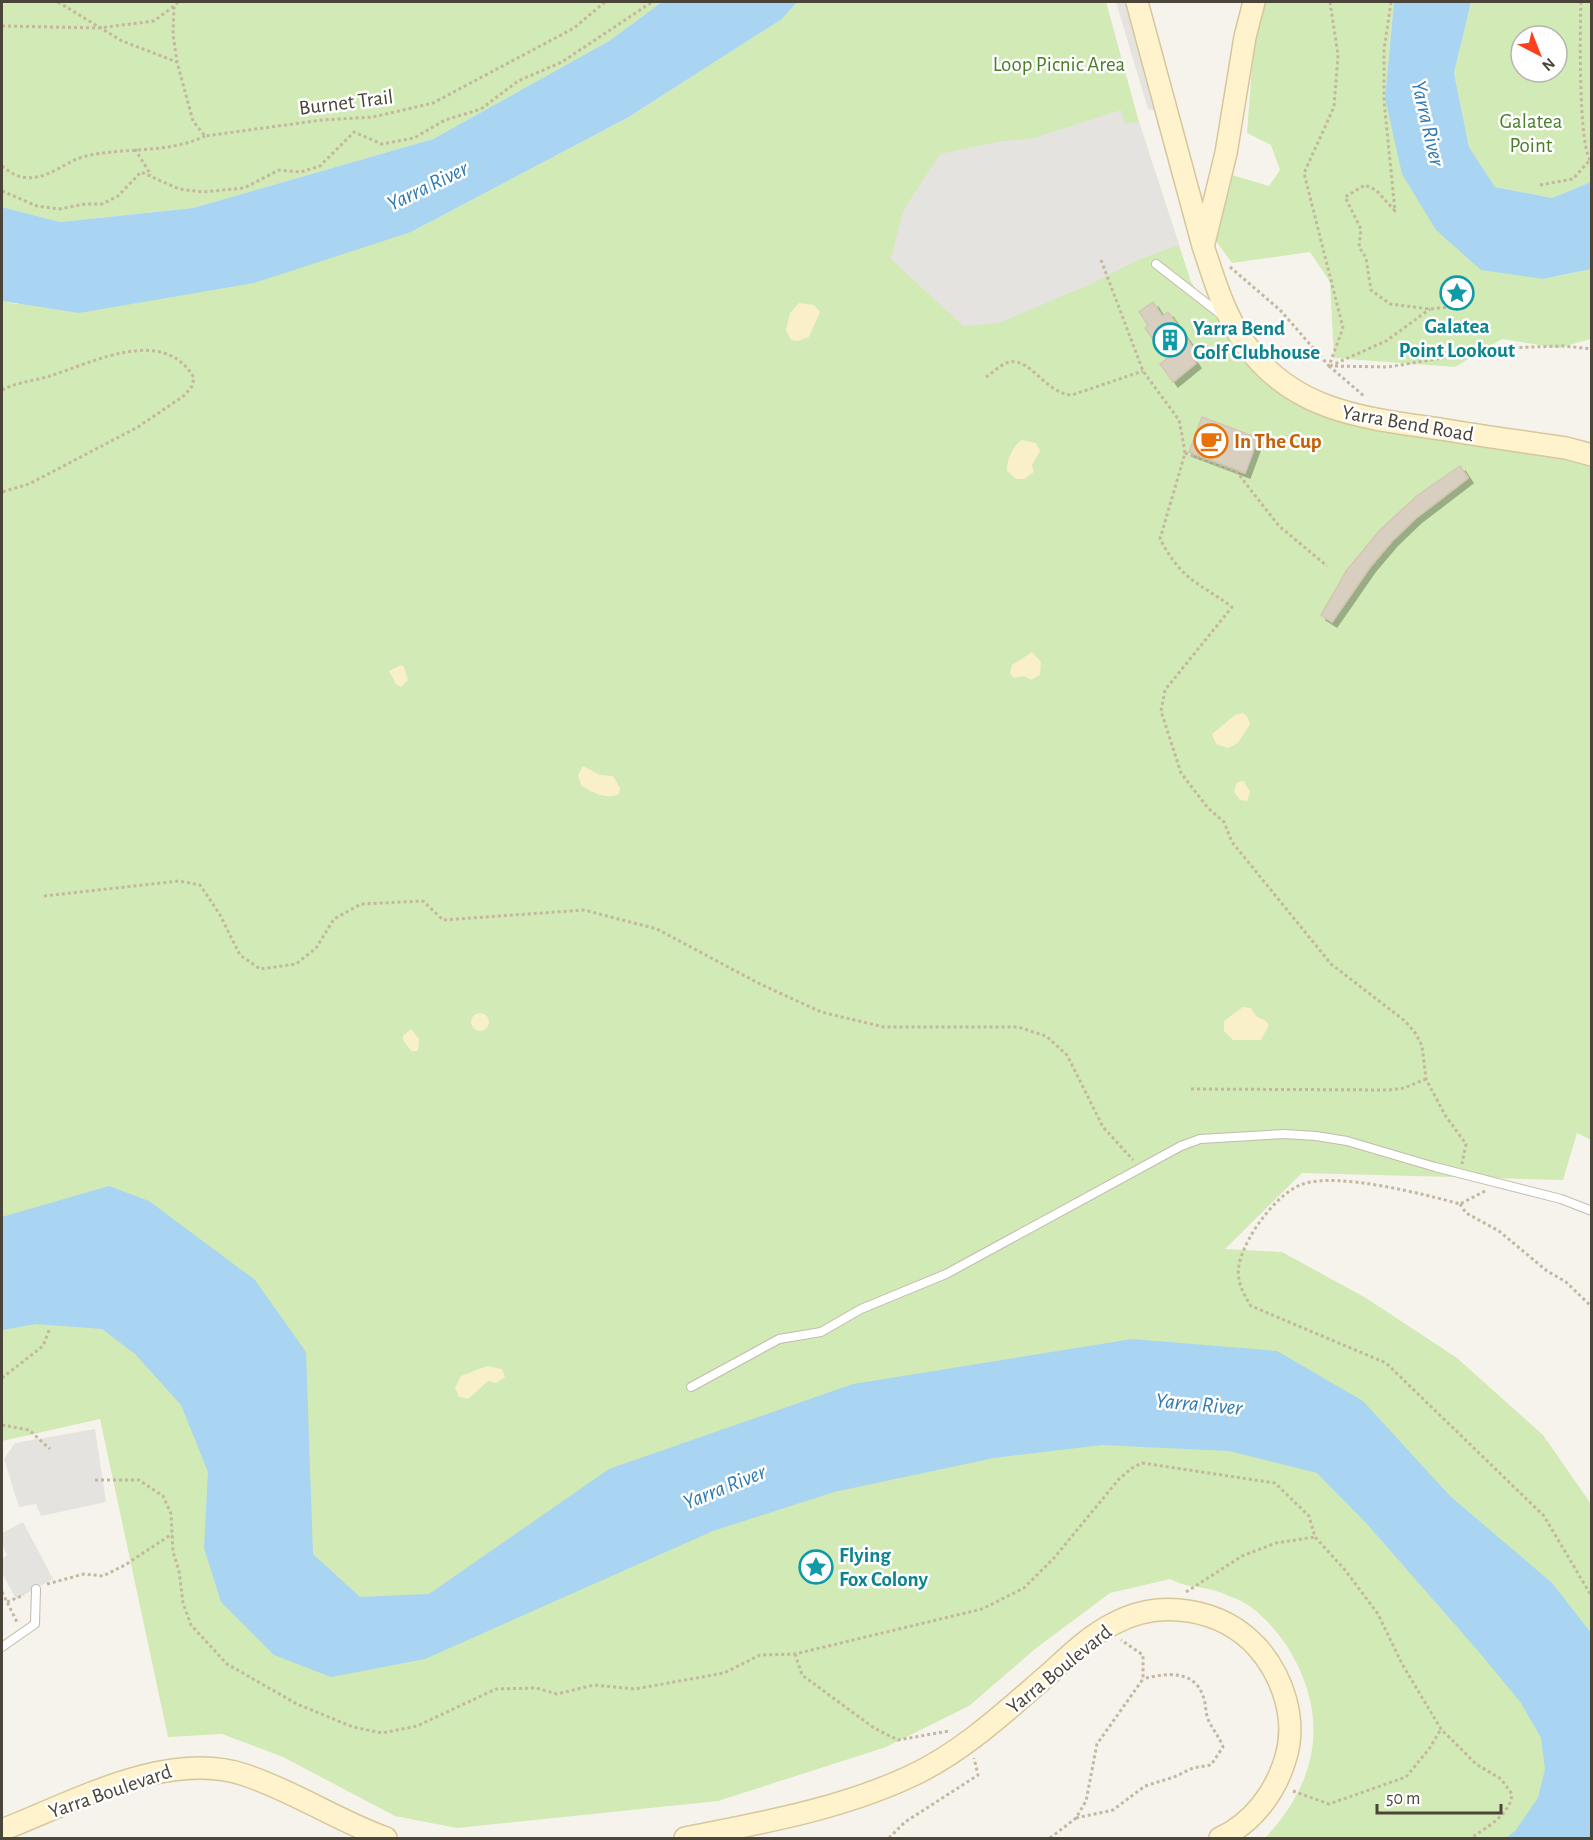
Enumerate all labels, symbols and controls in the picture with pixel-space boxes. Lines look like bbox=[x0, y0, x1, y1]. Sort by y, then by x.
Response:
north arrow bbox=[1509, 24, 1569, 84]
park label: Loop Picnic Area bbox=[993, 54, 1126, 75]
text: N bbox=[1539, 55, 1558, 74]
water label: Yarra River bbox=[1408, 78, 1449, 169]
street label: Burnet Trail bbox=[298, 86, 394, 119]
park label: Galatea Point bbox=[1500, 111, 1563, 156]
water label: Yarra River bbox=[383, 157, 472, 215]
place icon: Galatea Point Lookout bbox=[1439, 275, 1475, 311]
place label: Galatea Point Lookout bbox=[1399, 316, 1515, 361]
place label: Yarra Bend Golf Clubhouse bbox=[1193, 318, 1320, 363]
building icon: Yarra Bend Golf Clubhouse bbox=[1152, 322, 1188, 358]
street label: Yarra Bend Road bbox=[1340, 402, 1476, 445]
cafe icon: In The Cup bbox=[1193, 423, 1229, 459]
place label: In The Cup bbox=[1234, 431, 1322, 452]
water label: Yarra River bbox=[1155, 1389, 1244, 1419]
water label: Yarra River bbox=[680, 1460, 770, 1513]
place label: Flying Fox Colony bbox=[839, 1545, 928, 1590]
place icon: Flying Fox Colony bbox=[798, 1549, 834, 1585]
street label: Yarra Boulevard bbox=[1003, 1621, 1116, 1718]
street label: Yarra Boulevard bbox=[46, 1761, 174, 1822]
scale bar bbox=[1377, 1777, 1502, 1815]
text: 50 m bbox=[1386, 1790, 1420, 1808]

